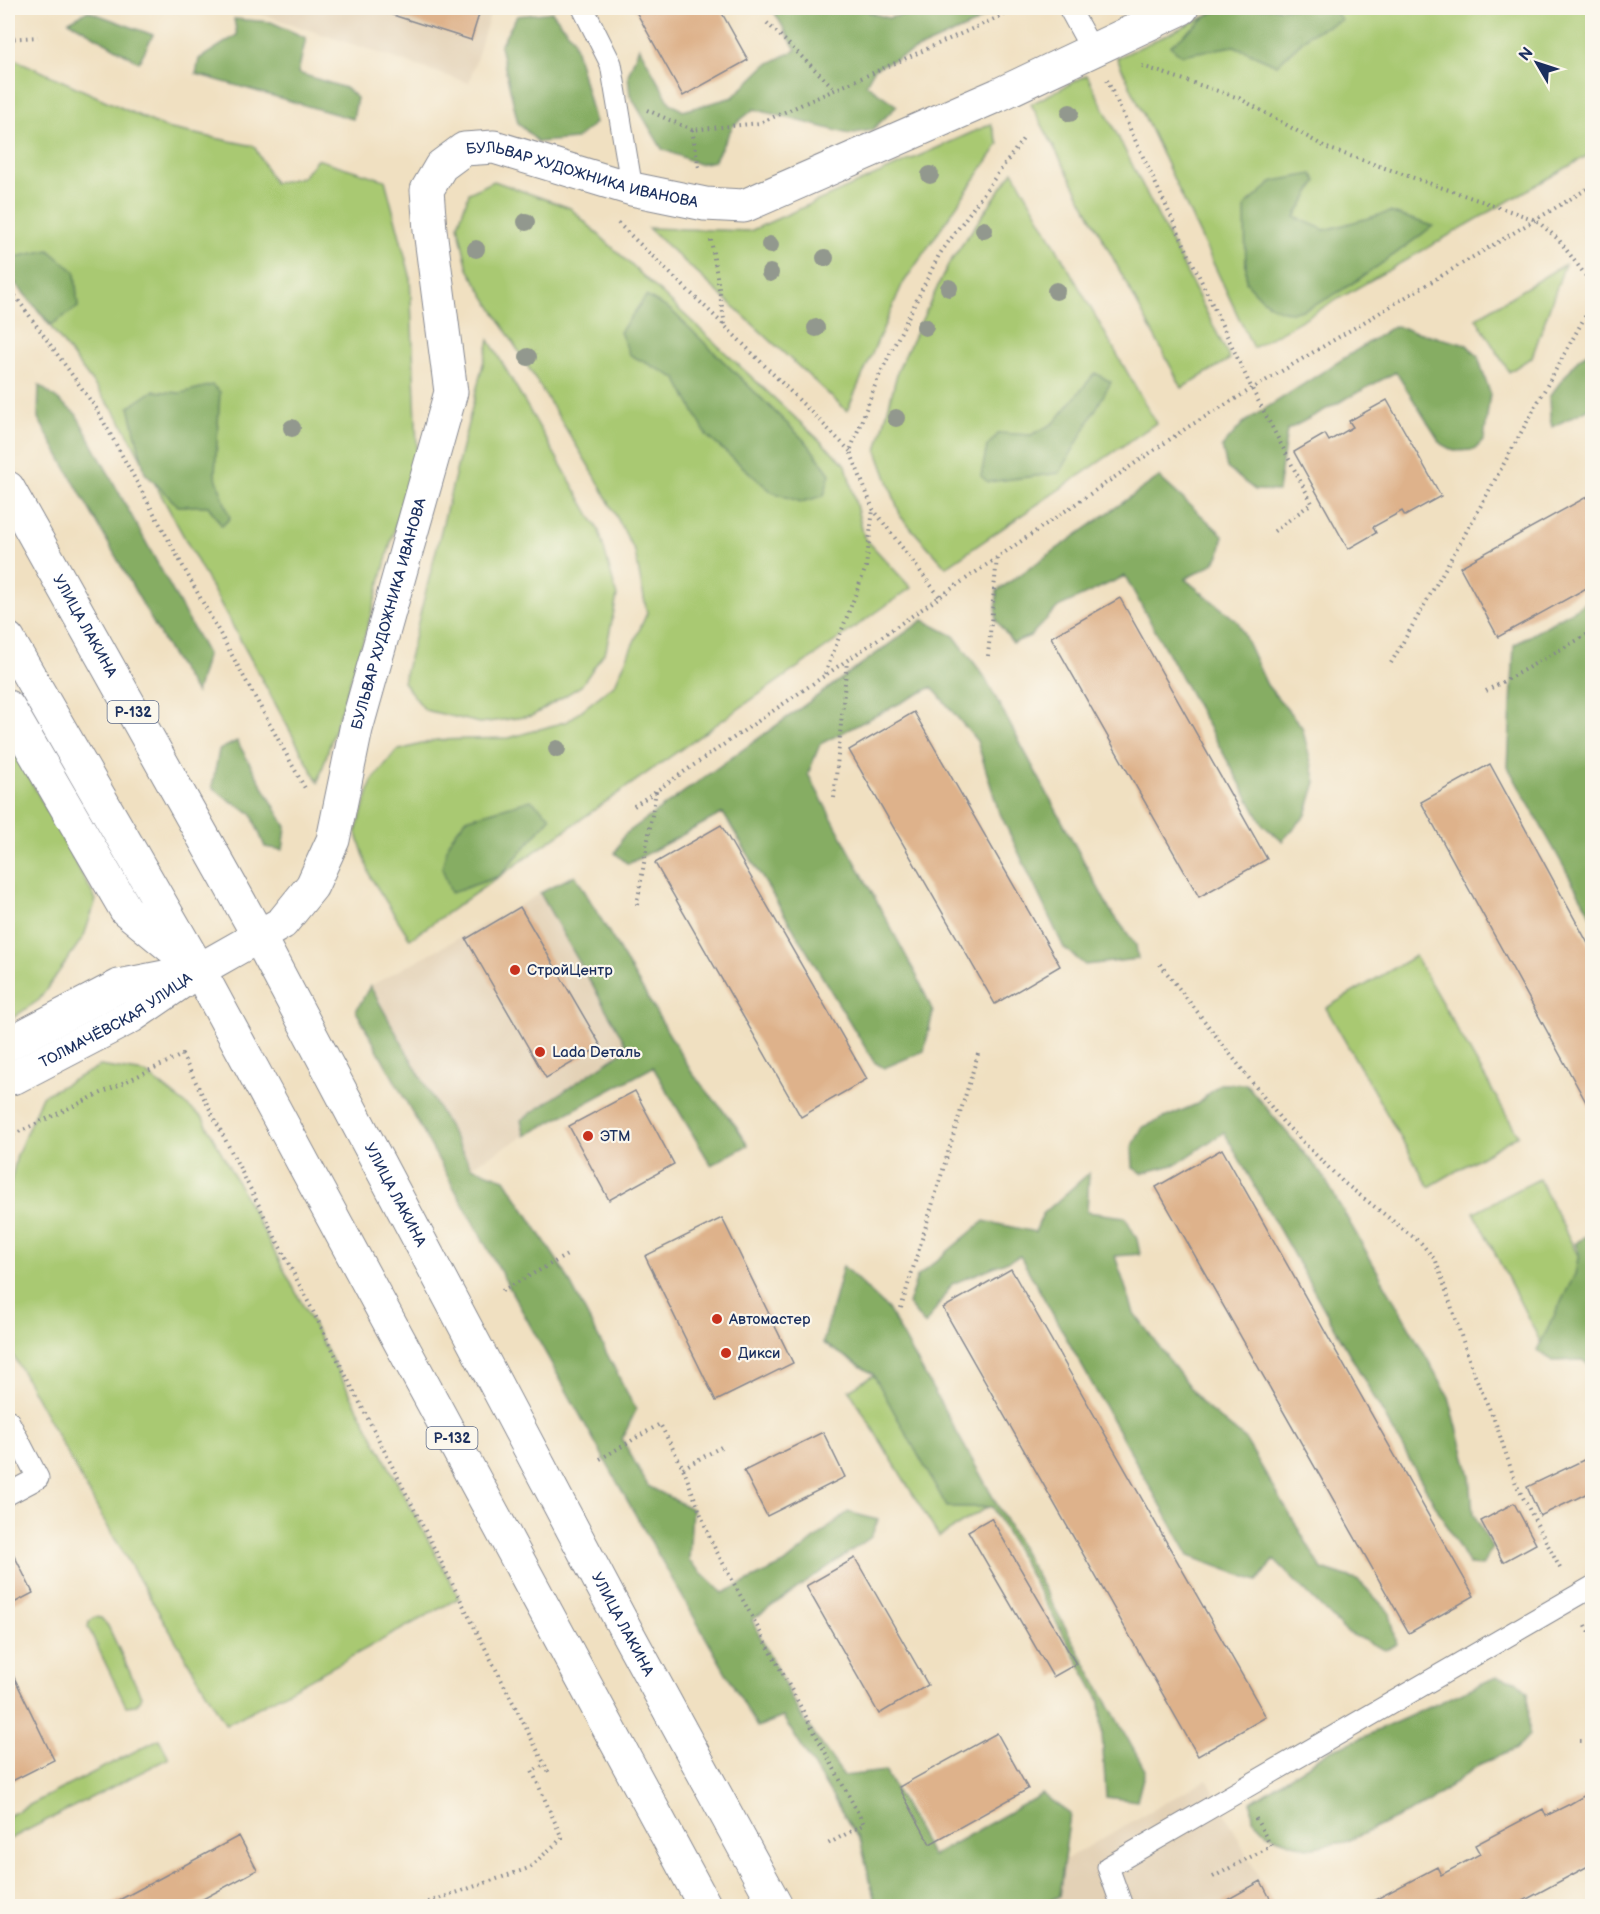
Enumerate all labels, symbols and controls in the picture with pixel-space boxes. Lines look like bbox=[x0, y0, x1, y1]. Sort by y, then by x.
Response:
north arrow bbox=[1507, 33, 1567, 93]
text: N bbox=[1515, 44, 1538, 65]
street label: БУЛЬВАР ХУДОЖНИКА ИВАНОВА bbox=[465, 137, 701, 212]
street label: БУЛЬВАР ХУДОЖНИКА ИВАНОВА bbox=[347, 495, 430, 732]
street label: УЛИЦА ЛАКИНА bbox=[49, 571, 122, 681]
road number: Р-132 bbox=[108, 701, 158, 723]
place label: СтройЦентр bbox=[527, 961, 613, 980]
marker: СтройЦентр bbox=[508, 963, 522, 977]
street label: ТОЛМАЧЁВСКАЯ УЛИЦА bbox=[36, 968, 196, 1072]
place label: Lada Dеталь bbox=[552, 1043, 641, 1062]
marker: Lada Dеталь bbox=[533, 1045, 547, 1059]
place label: ЭТМ bbox=[600, 1127, 630, 1146]
marker: ЭТМ bbox=[581, 1129, 595, 1143]
street label: УЛИЦА ЛАКИНА bbox=[360, 1140, 431, 1251]
place label: Автомастер bbox=[728, 1310, 811, 1329]
marker: Автомастер bbox=[710, 1312, 724, 1326]
place label: Дикси bbox=[738, 1344, 780, 1363]
marker: Дикси bbox=[719, 1346, 733, 1360]
road number: Р-132 bbox=[426, 1427, 478, 1449]
street label: УЛИЦА ЛАКИНА bbox=[588, 1569, 659, 1680]

